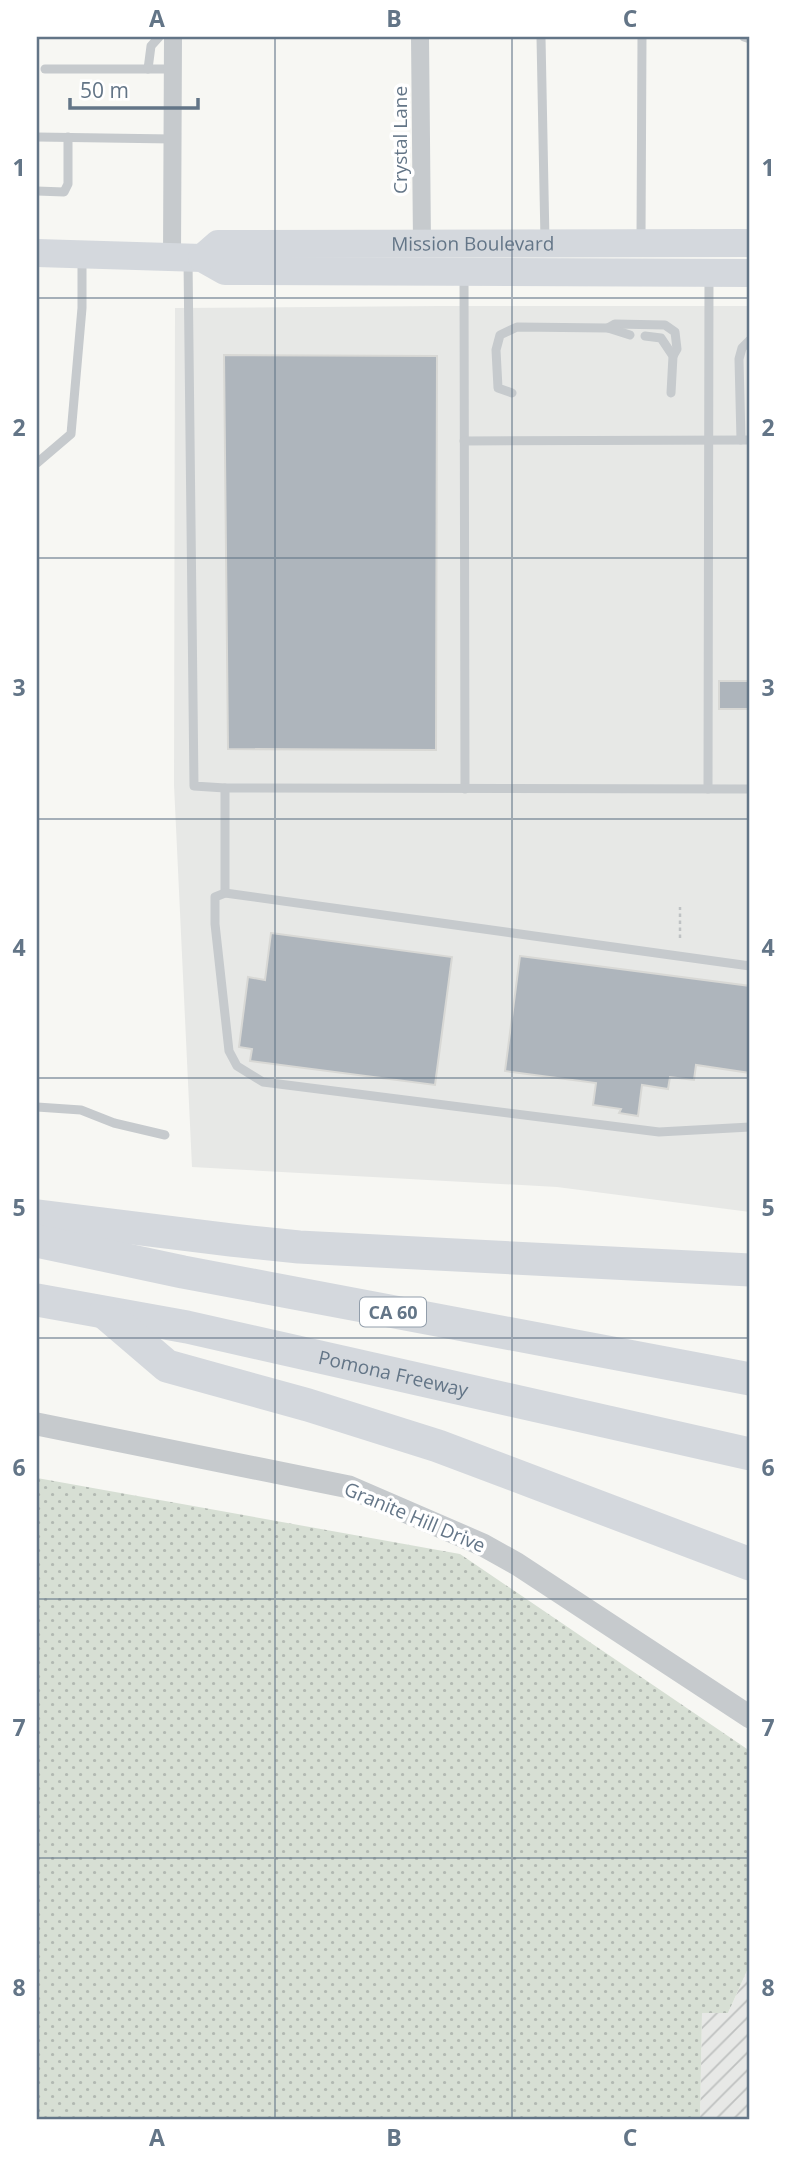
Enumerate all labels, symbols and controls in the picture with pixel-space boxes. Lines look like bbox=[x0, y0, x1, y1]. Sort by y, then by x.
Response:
text: A bbox=[149, 2, 165, 34]
text: B bbox=[386, 2, 402, 34]
text: C bbox=[623, 2, 637, 34]
scale bar bbox=[70, 66, 198, 110]
text: 50 m bbox=[80, 76, 129, 104]
street label: Crystal Lane bbox=[387, 86, 413, 194]
text: 1 bbox=[12, 151, 26, 183]
text: 1 bbox=[761, 151, 775, 183]
street label: Mission Boulevard bbox=[391, 230, 554, 257]
text: 2 bbox=[12, 411, 26, 443]
text: 2 bbox=[761, 411, 775, 443]
text: 3 bbox=[12, 671, 26, 703]
text: 3 bbox=[761, 671, 775, 703]
text: 4 bbox=[12, 931, 26, 963]
text: 4 bbox=[761, 931, 775, 963]
text: 5 bbox=[12, 1191, 26, 1223]
text: 5 bbox=[761, 1191, 775, 1223]
road number: CA 60 bbox=[360, 1297, 426, 1326]
street label: Pomona Freeway bbox=[316, 1344, 471, 1403]
text: 6 bbox=[12, 1451, 26, 1483]
text: 6 bbox=[761, 1451, 775, 1483]
street label: Granite Hill Drive bbox=[341, 1476, 489, 1558]
text: 7 bbox=[12, 1711, 26, 1743]
text: 7 bbox=[761, 1711, 775, 1743]
text: 8 bbox=[12, 1971, 26, 2003]
text: 8 bbox=[761, 1971, 775, 2003]
text: A bbox=[149, 2121, 165, 2153]
text: B bbox=[386, 2121, 402, 2153]
text: C bbox=[623, 2121, 637, 2153]

